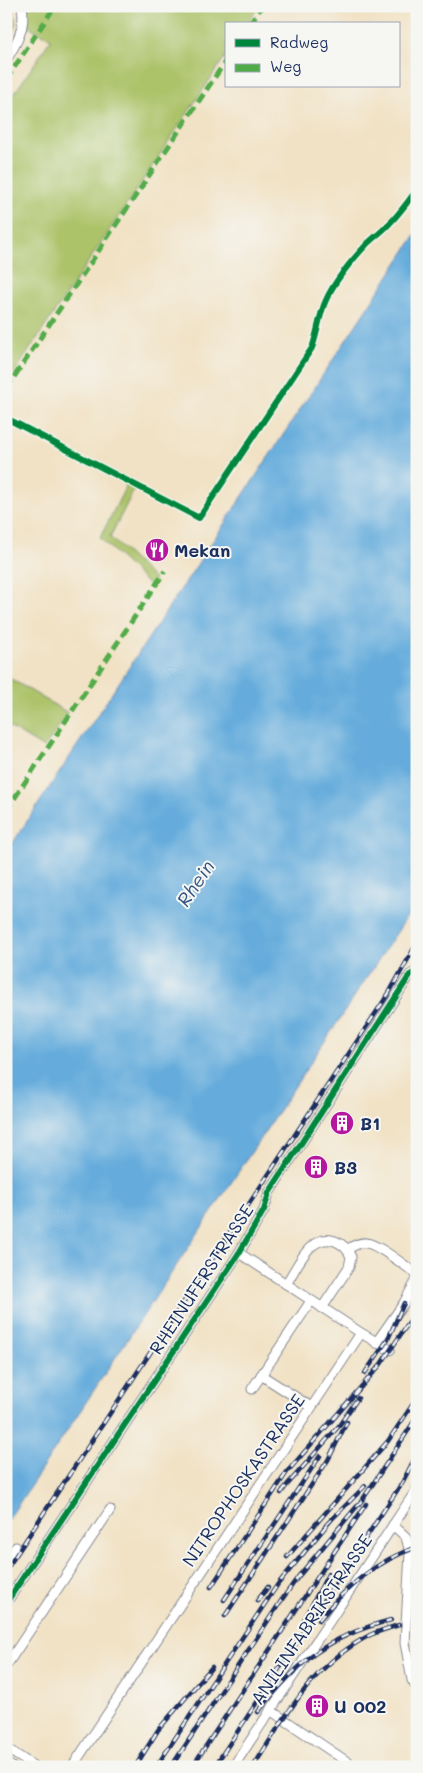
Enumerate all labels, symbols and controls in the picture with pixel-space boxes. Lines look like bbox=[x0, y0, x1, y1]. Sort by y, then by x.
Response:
legend bbox=[225, 22, 400, 88]
text: Radweg bbox=[270, 32, 328, 52]
text: Weg bbox=[270, 56, 301, 76]
restaurant icon: Mekan bbox=[144, 537, 170, 563]
place label: Mekan bbox=[174, 538, 230, 562]
water label: Rhein bbox=[170, 855, 220, 911]
building icon: B1 bbox=[329, 1110, 355, 1136]
place label: B1 bbox=[360, 1111, 380, 1135]
building icon: B3 bbox=[303, 1154, 329, 1180]
place label: B3 bbox=[334, 1155, 357, 1179]
street label: RHEINUFERSTRASSE bbox=[143, 1199, 259, 1359]
street label: NITROPHOSKASTRASSE bbox=[176, 1389, 310, 1571]
street label: ANILINFABRIKSTRASSE bbox=[245, 1529, 377, 1709]
building icon: U 002 bbox=[304, 1693, 330, 1719]
place label: U 002 bbox=[334, 1694, 386, 1718]

